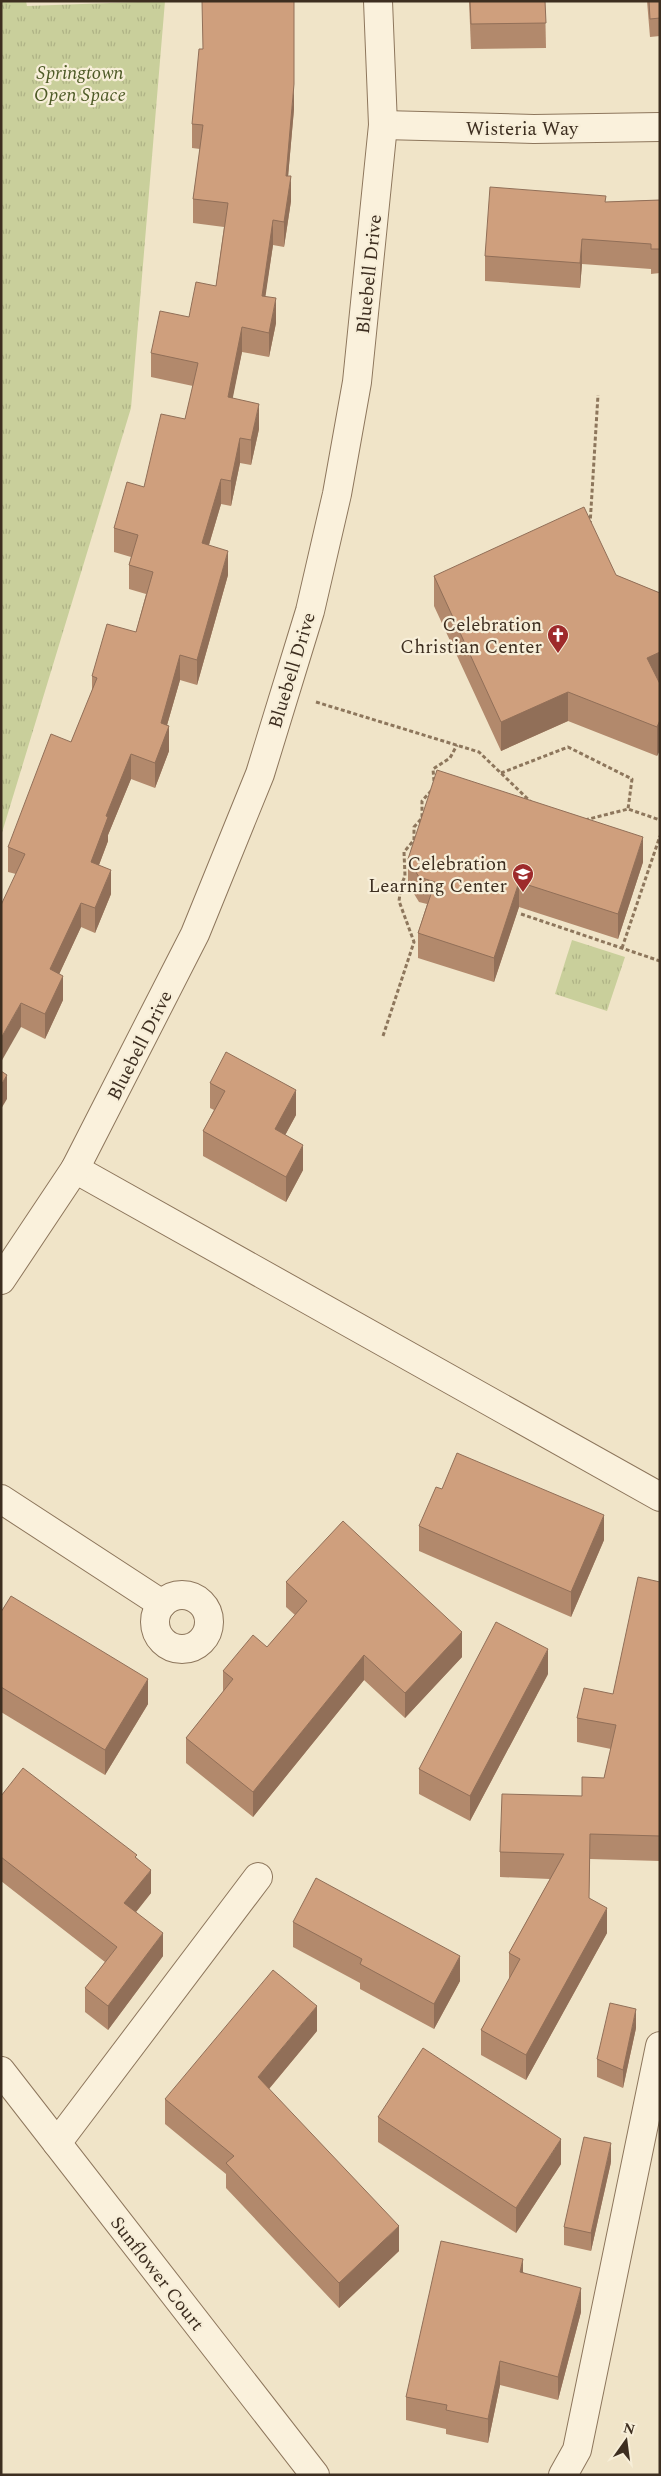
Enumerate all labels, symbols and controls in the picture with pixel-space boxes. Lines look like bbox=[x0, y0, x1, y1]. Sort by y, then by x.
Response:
park label: Springtown Open Space bbox=[34, 59, 126, 110]
street label: Wisteria Way bbox=[466, 115, 579, 144]
street label: Bluebell Drive bbox=[349, 213, 390, 335]
street label: Bluebell Drive bbox=[261, 609, 324, 732]
place label: Celebration Christian Center bbox=[400, 611, 542, 662]
church icon: Celebration Christian Center bbox=[546, 623, 570, 654]
place label: Celebration Learning Center bbox=[368, 850, 507, 901]
school or university icon: Celebration Learning Center bbox=[511, 862, 535, 893]
street label: Bluebell Drive bbox=[100, 986, 181, 1106]
street label: Sunflower Court bbox=[103, 2210, 211, 2338]
north arrow bbox=[601, 2416, 651, 2466]
text: N bbox=[621, 2417, 637, 2440]

